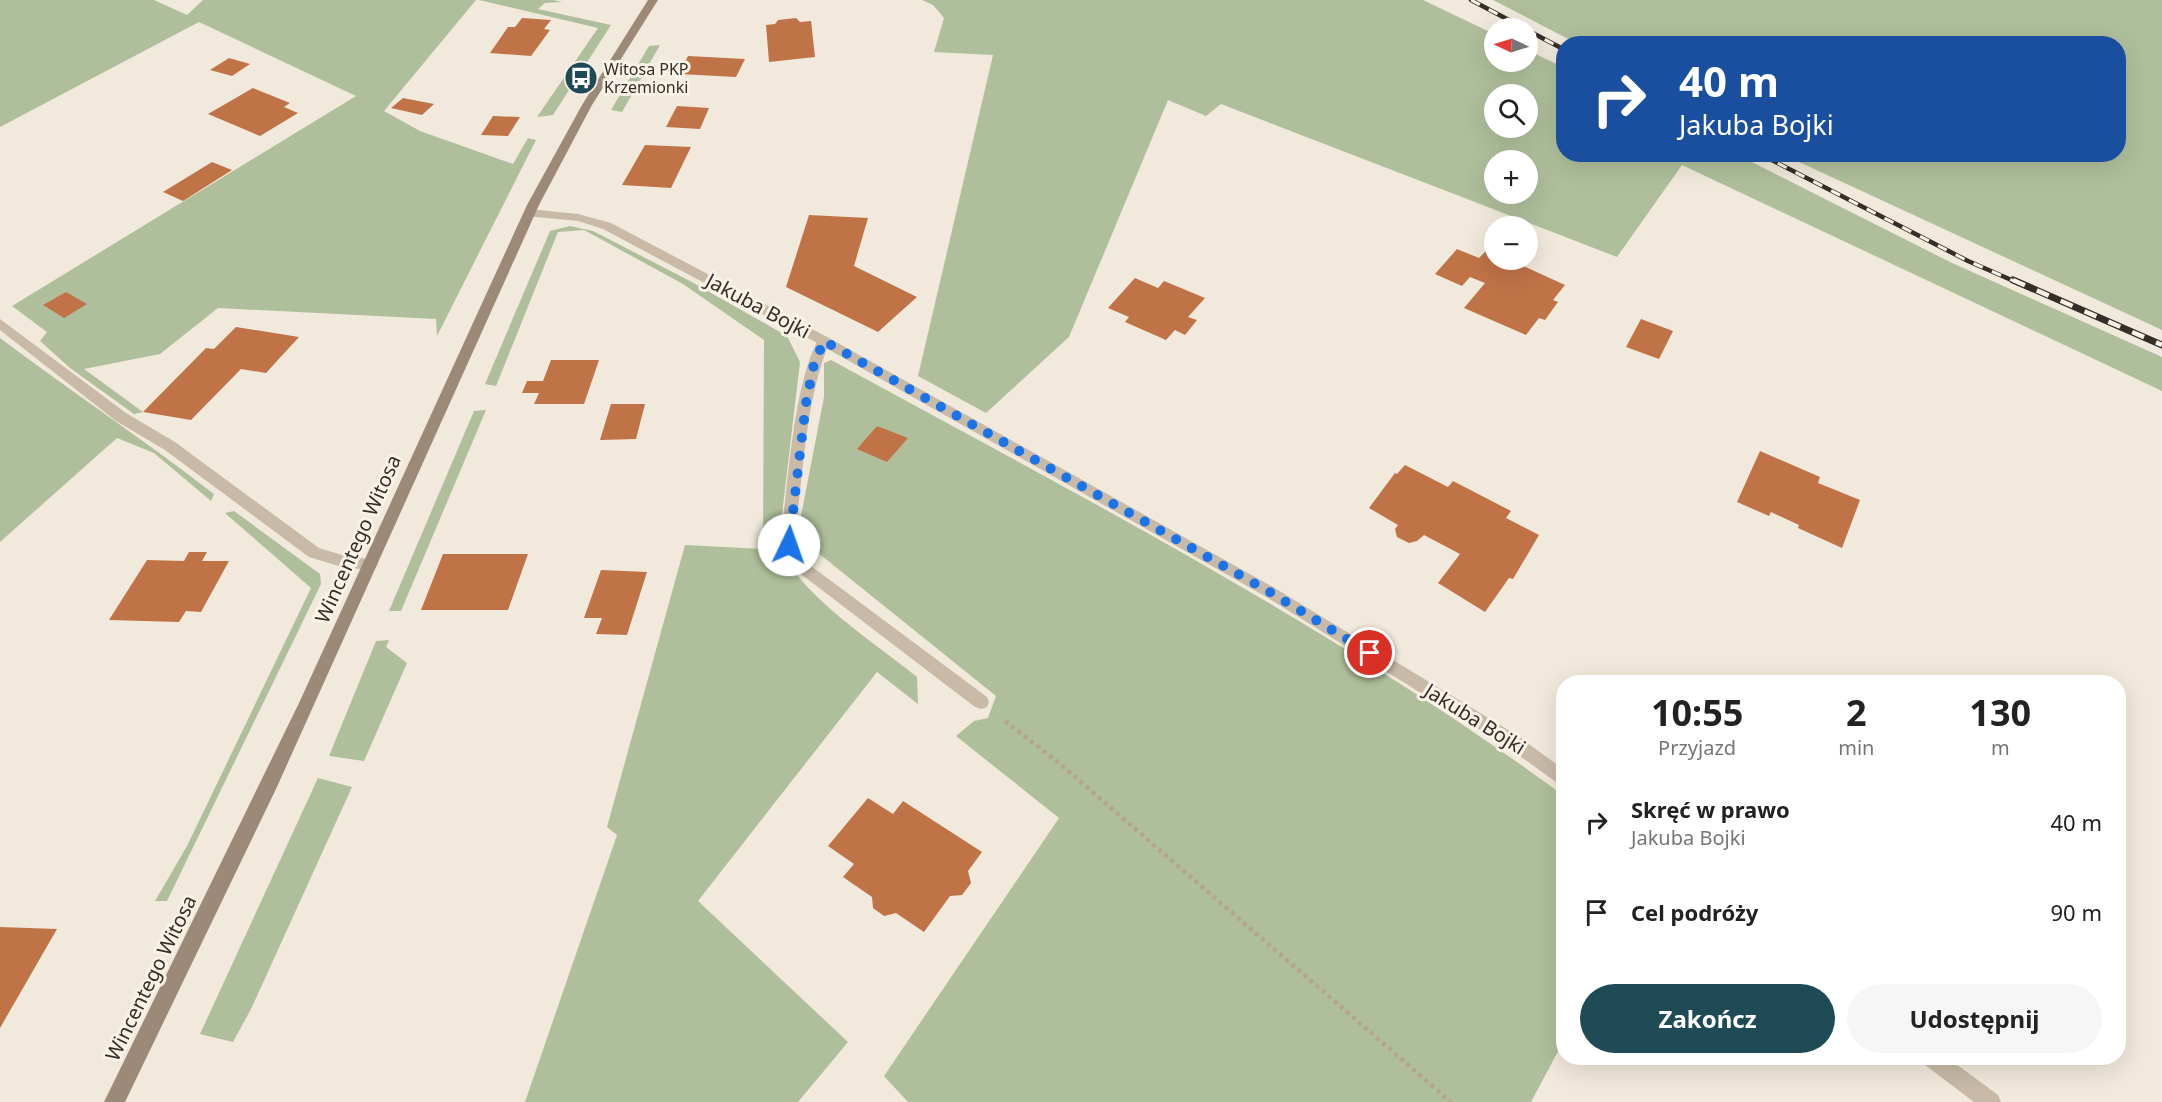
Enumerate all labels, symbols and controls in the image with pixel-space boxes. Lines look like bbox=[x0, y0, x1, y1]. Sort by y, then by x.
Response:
north arrow bbox=[1484, 18, 1538, 72]
map controls bbox=[1484, 18, 1538, 270]
text: 40 m bbox=[1679, 52, 1779, 109]
place label: Witosa PKP Krzemionki bbox=[604, 58, 689, 98]
bus stop icon: Witosa PKP Krzemionki bbox=[563, 60, 599, 96]
icon: right bbox=[1580, 60, 1658, 138]
button: search bbox=[1484, 84, 1538, 138]
text: Jakuba Bojki bbox=[1679, 106, 1834, 143]
button: + bbox=[1484, 150, 1538, 204]
button: − bbox=[1484, 216, 1538, 270]
street label: Jakuba Bojki bbox=[700, 266, 815, 344]
street label: Wincentego Witosa bbox=[308, 450, 407, 627]
position arrow bbox=[757, 513, 821, 577]
pin bbox=[1344, 627, 1395, 678]
icon: arrive bbox=[1353, 636, 1386, 669]
street label: Jakuba Bojki bbox=[1418, 676, 1531, 760]
text: 10:55 bbox=[1651, 688, 1743, 737]
text: 2 bbox=[1846, 688, 1867, 737]
text: 130 bbox=[1969, 688, 2031, 737]
text: Przyjazd bbox=[1658, 734, 1736, 761]
text: min bbox=[1838, 734, 1874, 761]
text: m bbox=[1991, 734, 2010, 761]
text: Skręć w prawo bbox=[1631, 794, 1790, 824]
icon: right bbox=[1580, 806, 1613, 839]
text: 40 m bbox=[2051, 807, 2102, 837]
text: Jakuba Bojki bbox=[1631, 824, 1746, 851]
street label: Wincentego Witosa bbox=[99, 890, 202, 1065]
icon: arrive bbox=[1580, 896, 1613, 929]
text: Cel podróży bbox=[1631, 897, 1758, 927]
text: 90 m bbox=[2051, 897, 2102, 927]
button: Zakończ bbox=[1580, 984, 1835, 1053]
button: Udostępnij bbox=[1847, 984, 2102, 1053]

